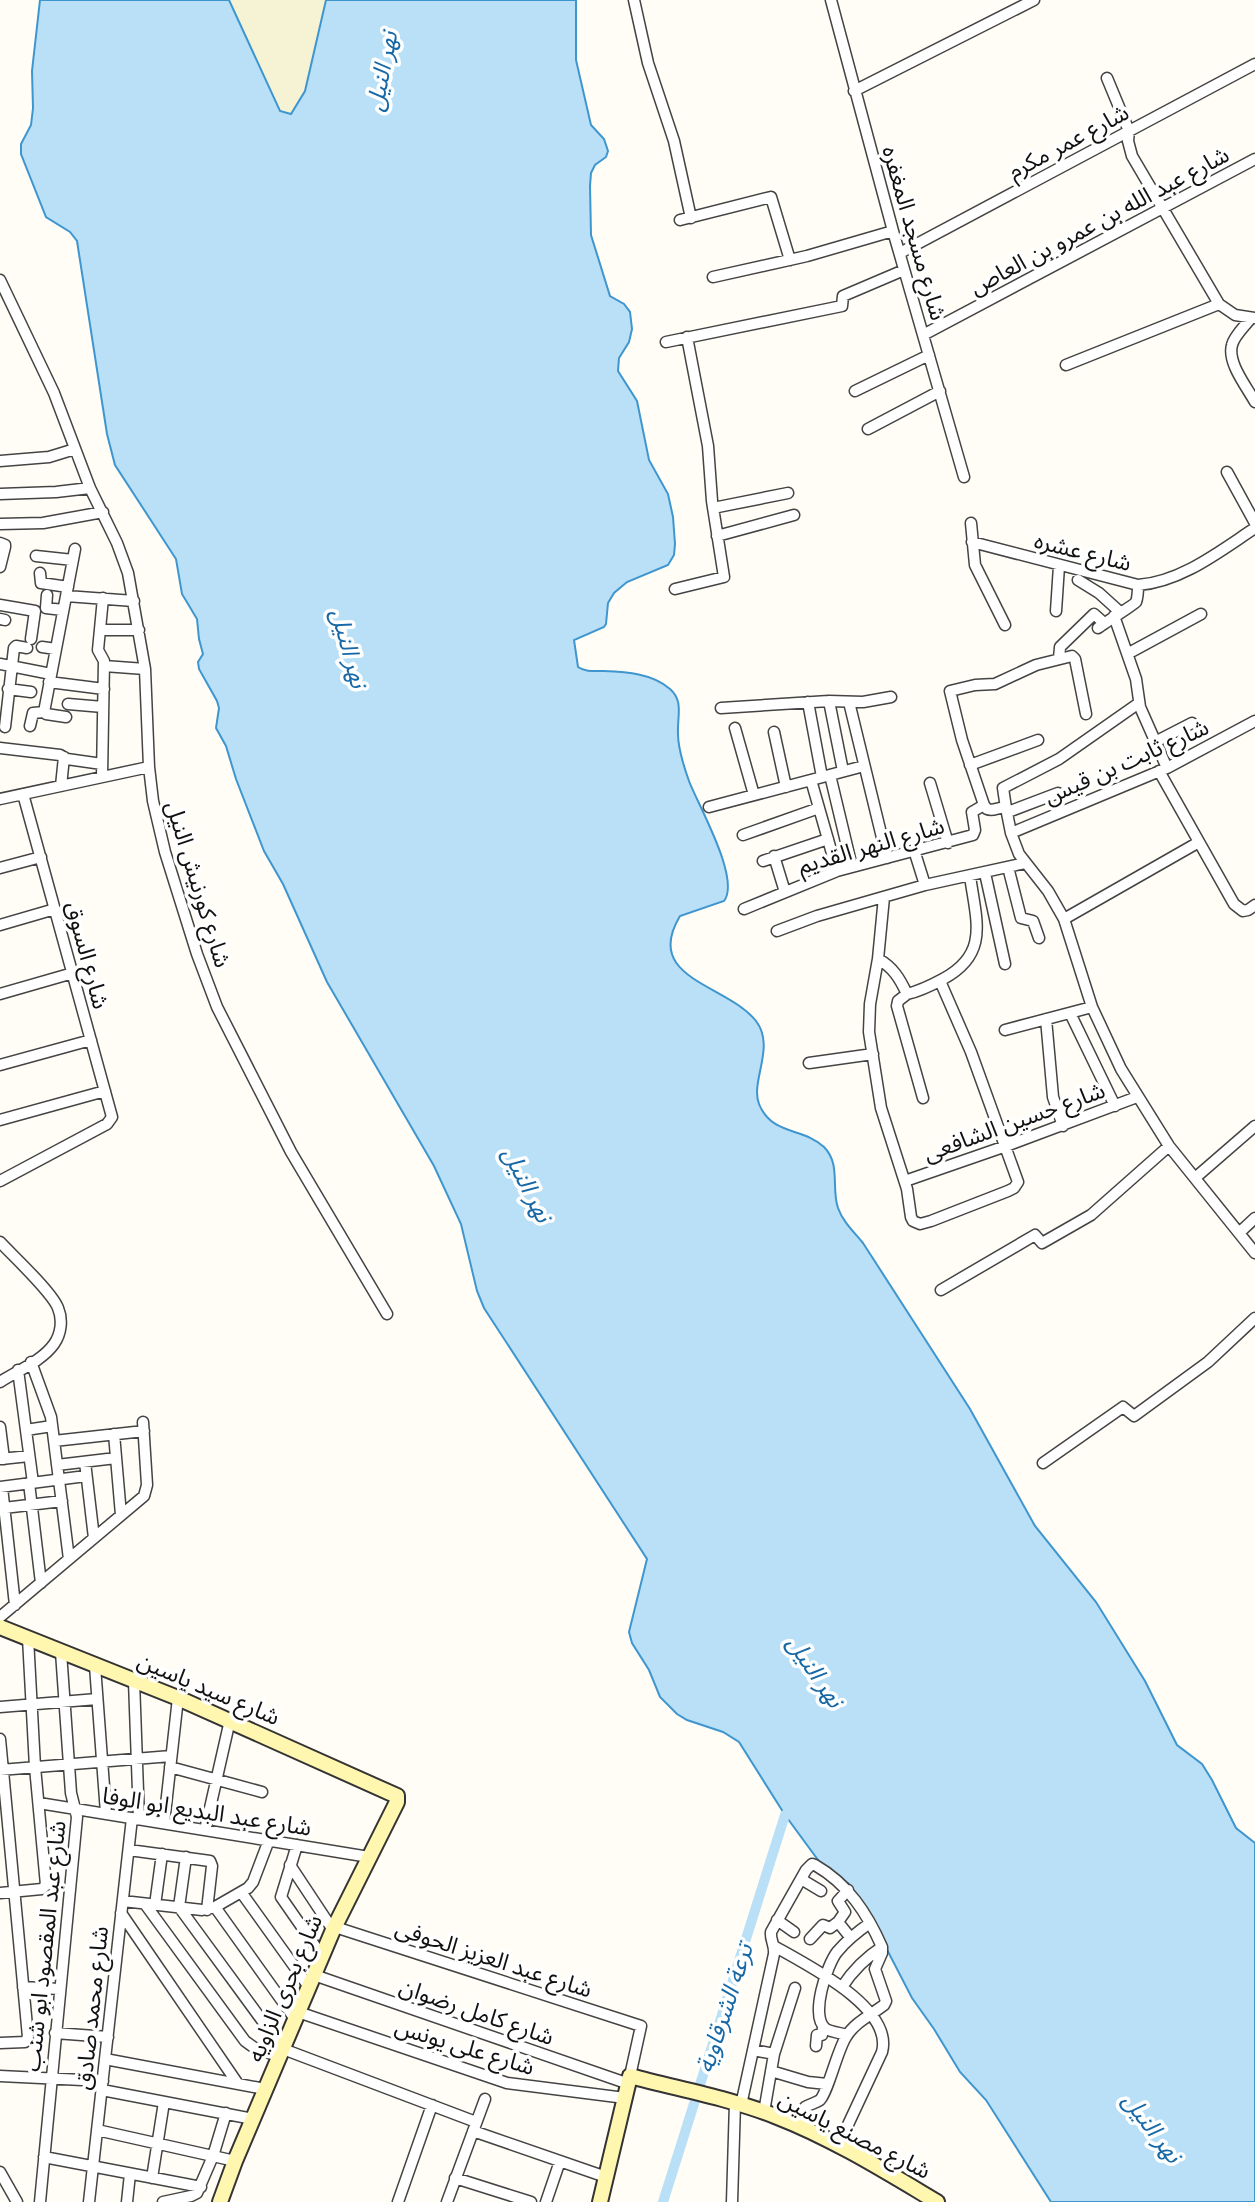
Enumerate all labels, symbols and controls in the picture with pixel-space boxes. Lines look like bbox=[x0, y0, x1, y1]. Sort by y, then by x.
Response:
water label: نهر النيل bbox=[358, 27, 405, 114]
street label: شارع عمر مكرم bbox=[1002, 96, 1135, 189]
street label: شارع عبد الله بن عمرو بن العاص bbox=[964, 138, 1235, 304]
street label: شارع مسجد المغفره bbox=[873, 142, 955, 324]
street label: شارع عشره bbox=[1031, 524, 1135, 580]
water label: نهر النيل bbox=[324, 605, 376, 693]
street label: شارع ثابت بن قيس bbox=[1039, 711, 1214, 813]
street label: شارع كورنيش النيل bbox=[157, 797, 239, 972]
street label: شارع النهر القديم bbox=[794, 809, 948, 883]
street label: شارع السوق bbox=[57, 898, 117, 1013]
street label: شارع حسين الشافعى bbox=[919, 1074, 1110, 1170]
water label: نهر النيل bbox=[495, 1141, 561, 1229]
water label: نهر النيل bbox=[780, 1629, 853, 1715]
street label: شارع سيد ياسين bbox=[132, 1644, 285, 1734]
street label: شارع عبد البديع ابو الوفا bbox=[100, 1779, 314, 1845]
street label: شارع عبد المقصود ابو شنب bbox=[15, 1819, 75, 2073]
street label: شارع بحرى الزاويه bbox=[239, 1910, 331, 2067]
street label: شارع عبد العزيز الحوفى bbox=[391, 1912, 596, 2006]
street label: شارع محمد صادق bbox=[67, 1925, 117, 2092]
water label: ترعة الشرقاوية bbox=[688, 1936, 761, 2077]
street label: شارع كامل رضوان bbox=[395, 1970, 558, 2054]
street label: شارع على يونس bbox=[391, 2010, 539, 2084]
street label: شارع مصنع ياسين bbox=[773, 2082, 936, 2187]
water label: نهر النيل bbox=[1116, 2085, 1191, 2170]

